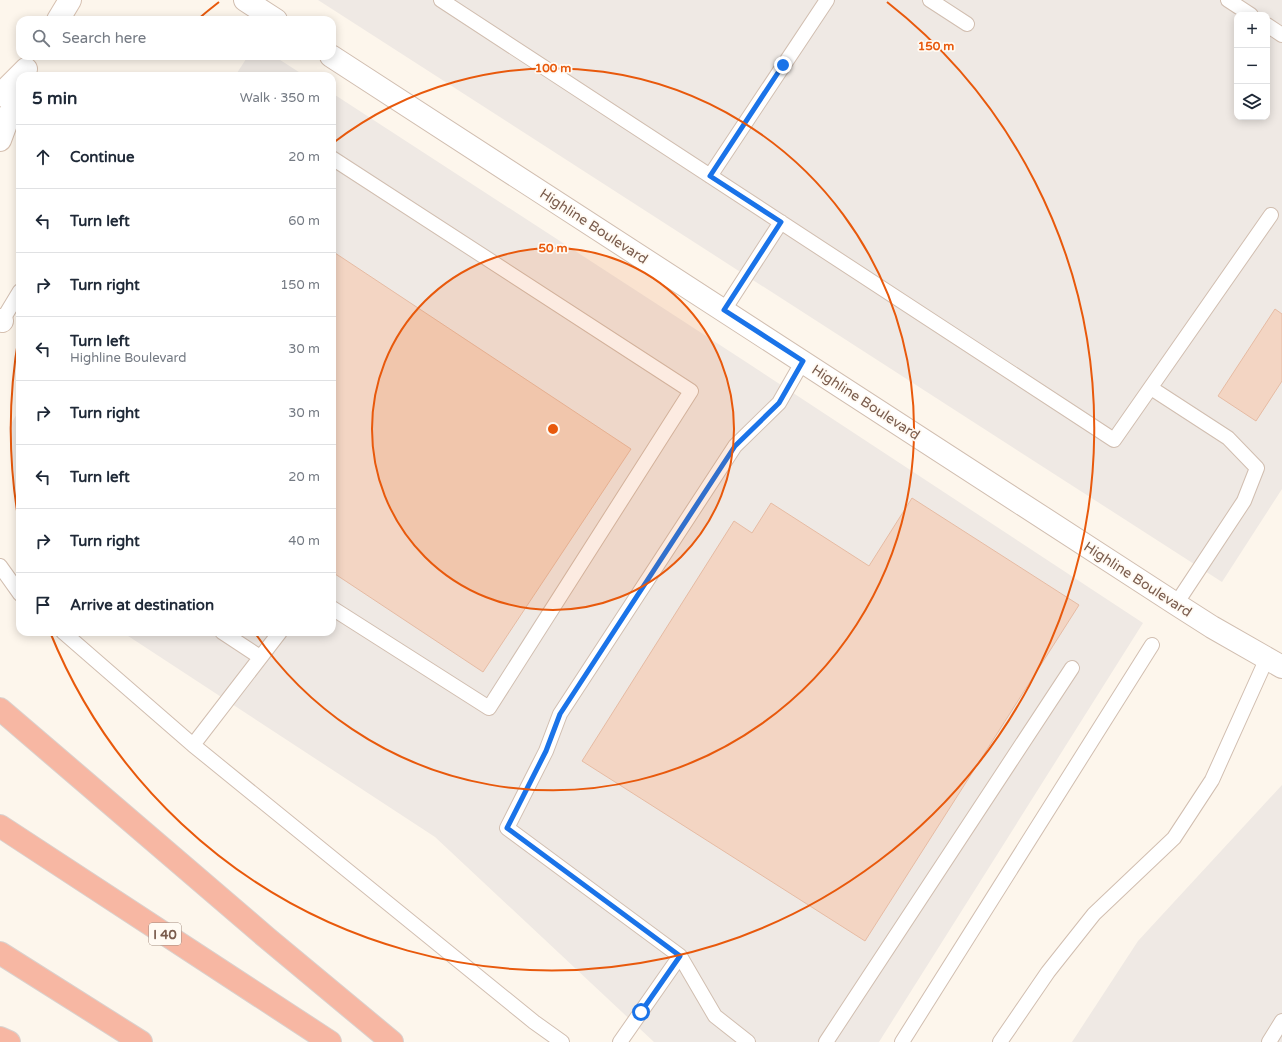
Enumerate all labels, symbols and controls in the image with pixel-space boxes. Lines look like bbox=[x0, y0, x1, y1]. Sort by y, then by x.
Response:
map controls bbox=[1234, 12, 1270, 120]
button: + bbox=[1234, 12, 1270, 48]
search box bbox=[16, 16, 336, 60]
icon: search bbox=[30, 27, 52, 49]
text: Search here bbox=[62, 29, 146, 47]
text: 150 m bbox=[918, 39, 954, 53]
button: − bbox=[1234, 48, 1270, 84]
route end bbox=[774, 56, 792, 74]
text: 100 m bbox=[535, 61, 571, 75]
button: layers bbox=[1234, 84, 1270, 120]
text: 5 min bbox=[32, 88, 77, 109]
text: Walk · 350 m bbox=[240, 90, 320, 106]
icon: ahead bbox=[32, 146, 54, 168]
text: Continue bbox=[70, 148, 134, 166]
text: 20 m bbox=[288, 149, 320, 165]
street label: Highline Boulevard bbox=[536, 185, 651, 268]
icon: left bbox=[32, 210, 54, 232]
text: Turn left bbox=[70, 212, 130, 230]
text: 60 m bbox=[288, 213, 320, 229]
text: 50 m bbox=[538, 241, 568, 255]
icon: right bbox=[32, 274, 54, 296]
text: Turn right bbox=[70, 276, 140, 294]
text: 150 m bbox=[280, 277, 320, 293]
text: Turn left bbox=[70, 332, 130, 350]
icon: left bbox=[32, 338, 54, 360]
text: 30 m bbox=[288, 341, 320, 357]
text: Highline Boulevard bbox=[70, 350, 187, 366]
street label: Highline Boulevard bbox=[808, 361, 923, 444]
icon: right bbox=[32, 402, 54, 424]
text: Turn right bbox=[70, 404, 140, 422]
text: 30 m bbox=[288, 405, 320, 421]
centre of rings bbox=[546, 422, 560, 436]
icon: left bbox=[32, 466, 54, 488]
text: Turn left bbox=[70, 468, 130, 486]
text: 20 m bbox=[288, 469, 320, 485]
icon: right bbox=[32, 530, 54, 552]
text: Turn right bbox=[70, 532, 140, 550]
text: 40 m bbox=[288, 533, 320, 549]
street label: Highline Boulevard bbox=[1080, 538, 1195, 621]
icon: arrive bbox=[32, 594, 54, 616]
text: Arrive at destination bbox=[70, 596, 214, 614]
road number: I 40 bbox=[149, 923, 181, 945]
route start bbox=[632, 1003, 650, 1021]

